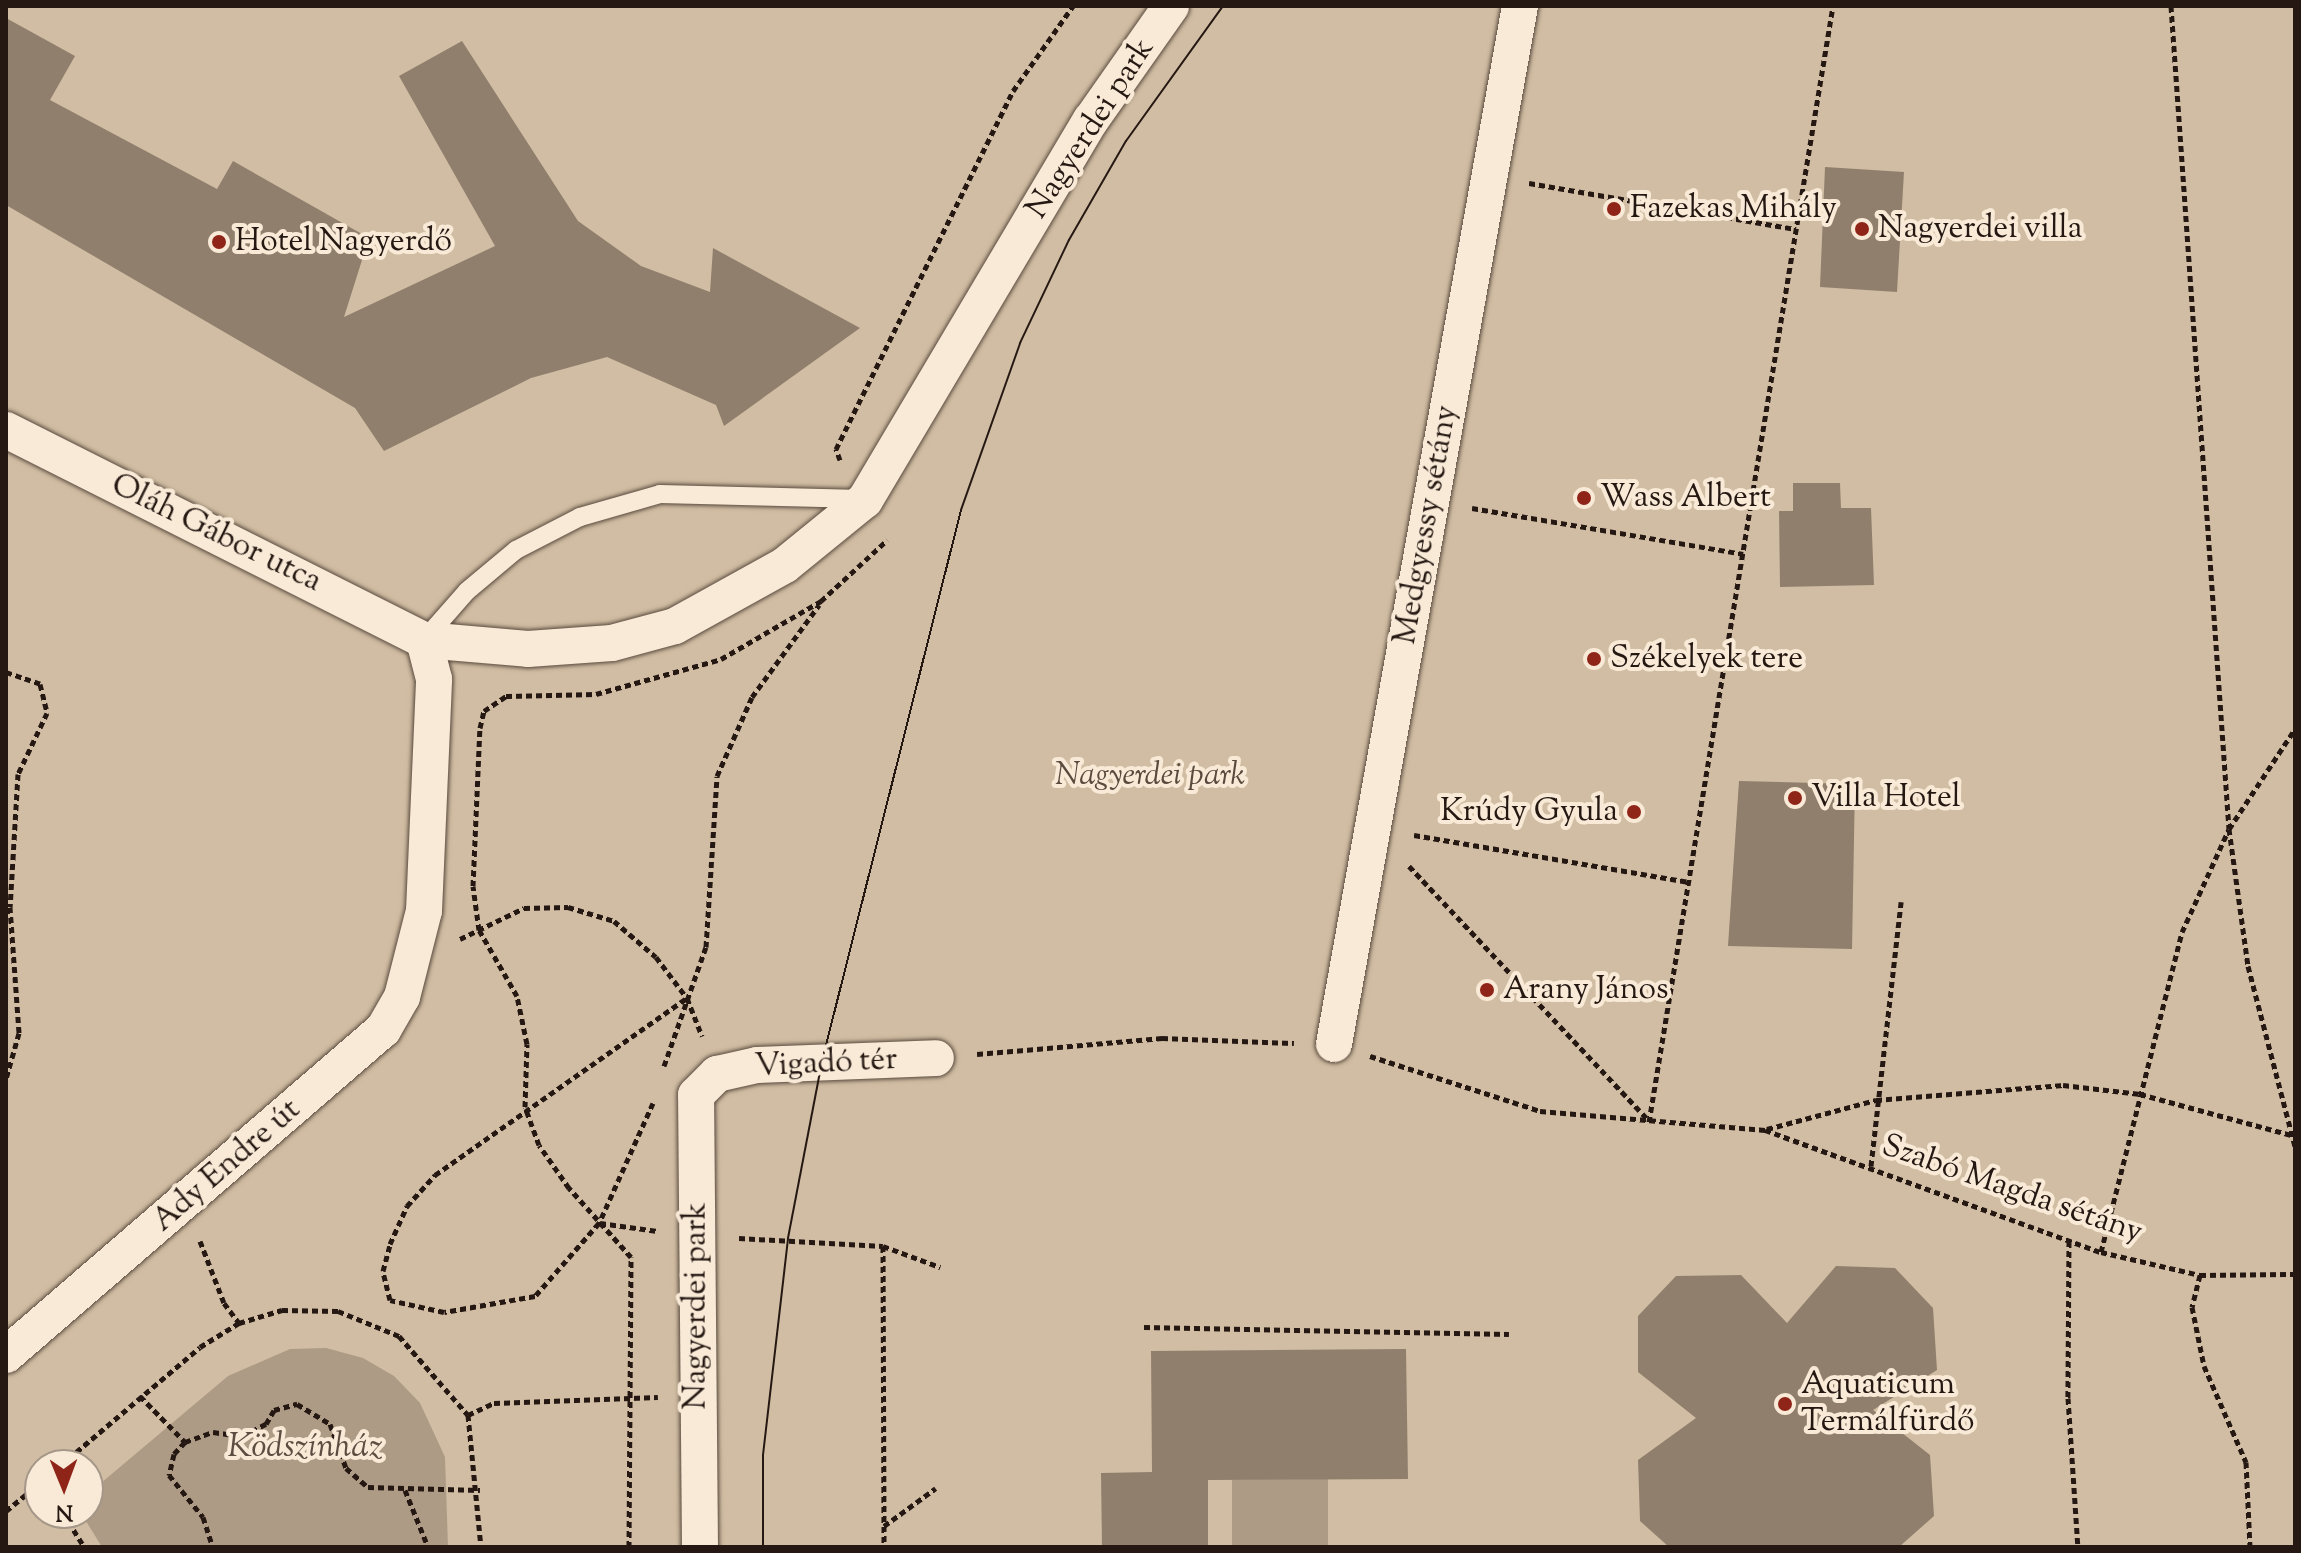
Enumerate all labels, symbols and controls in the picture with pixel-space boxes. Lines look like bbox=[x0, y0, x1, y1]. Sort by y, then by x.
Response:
street label: Nagyerdei park bbox=[1018, 32, 1164, 226]
place label: Fazekas Mihály bbox=[1630, 190, 1837, 228]
marker: Fazekas Mihály bbox=[1605, 200, 1623, 218]
place label: Nagyerdei villa bbox=[1878, 210, 2083, 248]
marker: Nagyerdei villa bbox=[1853, 220, 1871, 238]
place label: Hotel Nagyerdő bbox=[235, 223, 452, 261]
marker: Hotel Nagyerdő bbox=[210, 233, 228, 251]
street label: Medgyessy sétány bbox=[1387, 402, 1467, 648]
street label: Oláh Gábor utca bbox=[104, 466, 328, 602]
place label: Wass Albert bbox=[1600, 479, 1771, 517]
marker: Wass Albert bbox=[1575, 489, 1593, 507]
place label: Székelyek tere bbox=[1610, 640, 1803, 678]
marker: Székelyek tere bbox=[1585, 650, 1603, 668]
park label: Nagyerdei park bbox=[1055, 757, 1245, 795]
place label: Villa Hotel bbox=[1811, 779, 1961, 817]
marker: Villa Hotel bbox=[1786, 789, 1804, 807]
place label: Krúdy Gyula bbox=[1440, 793, 1618, 831]
marker: Krúdy Gyula bbox=[1625, 803, 1643, 821]
place label: Arany János bbox=[1503, 971, 1669, 1009]
marker: Arany János bbox=[1478, 981, 1496, 999]
street label: Vigadó tér bbox=[754, 1041, 898, 1087]
street label: Ady Endre út bbox=[145, 1091, 309, 1241]
street label: Szabó Magda sétány bbox=[1877, 1127, 2147, 1253]
street label: Nagyerdei park bbox=[678, 1202, 716, 1410]
place label: Aquaticum Termálfürdő bbox=[1801, 1367, 1974, 1442]
marker: Aquaticum Termálfürdő bbox=[1776, 1395, 1794, 1413]
water label: Ködszínház bbox=[227, 1428, 383, 1468]
north arrow bbox=[24, 1449, 104, 1529]
text: N bbox=[55, 1495, 73, 1527]

